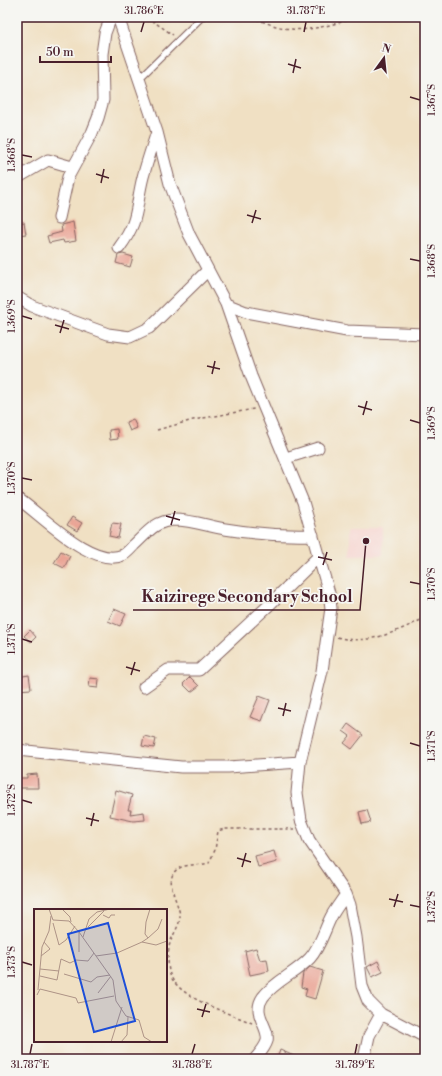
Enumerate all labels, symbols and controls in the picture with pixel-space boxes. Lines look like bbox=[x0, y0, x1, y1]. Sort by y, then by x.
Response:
text: 31.786°E bbox=[124, 5, 164, 17]
text: 31.787°E bbox=[287, 5, 325, 17]
scale bar bbox=[40, 38, 111, 64]
north arrow bbox=[364, 38, 404, 78]
text: N bbox=[380, 41, 393, 57]
text: 50 m bbox=[46, 45, 74, 60]
text: 1.367°S bbox=[426, 84, 438, 116]
text: 1.368°S bbox=[6, 138, 18, 172]
text: 1.368°S bbox=[426, 244, 438, 278]
text: 1.369°S bbox=[6, 299, 18, 333]
text: 1.369°S bbox=[426, 406, 438, 440]
text: 1.370°S bbox=[6, 461, 18, 494]
text: 1.370°S bbox=[426, 567, 438, 600]
callout: Kaizirege Secondary School bbox=[133, 582, 360, 610]
text: Kaizirege Secondary School bbox=[141, 587, 353, 607]
text: 1.371°S bbox=[6, 623, 18, 655]
text: 1.371°S bbox=[426, 730, 438, 762]
text: 1.372°S bbox=[6, 784, 18, 816]
text: 1.372°S bbox=[426, 891, 438, 923]
inset map bbox=[34, 909, 167, 1042]
text: 1.373°S bbox=[6, 946, 18, 978]
text: 31.787°E bbox=[11, 1059, 49, 1071]
text: 31.788°E bbox=[172, 1059, 212, 1071]
text: 31.789°E bbox=[335, 1059, 375, 1071]

